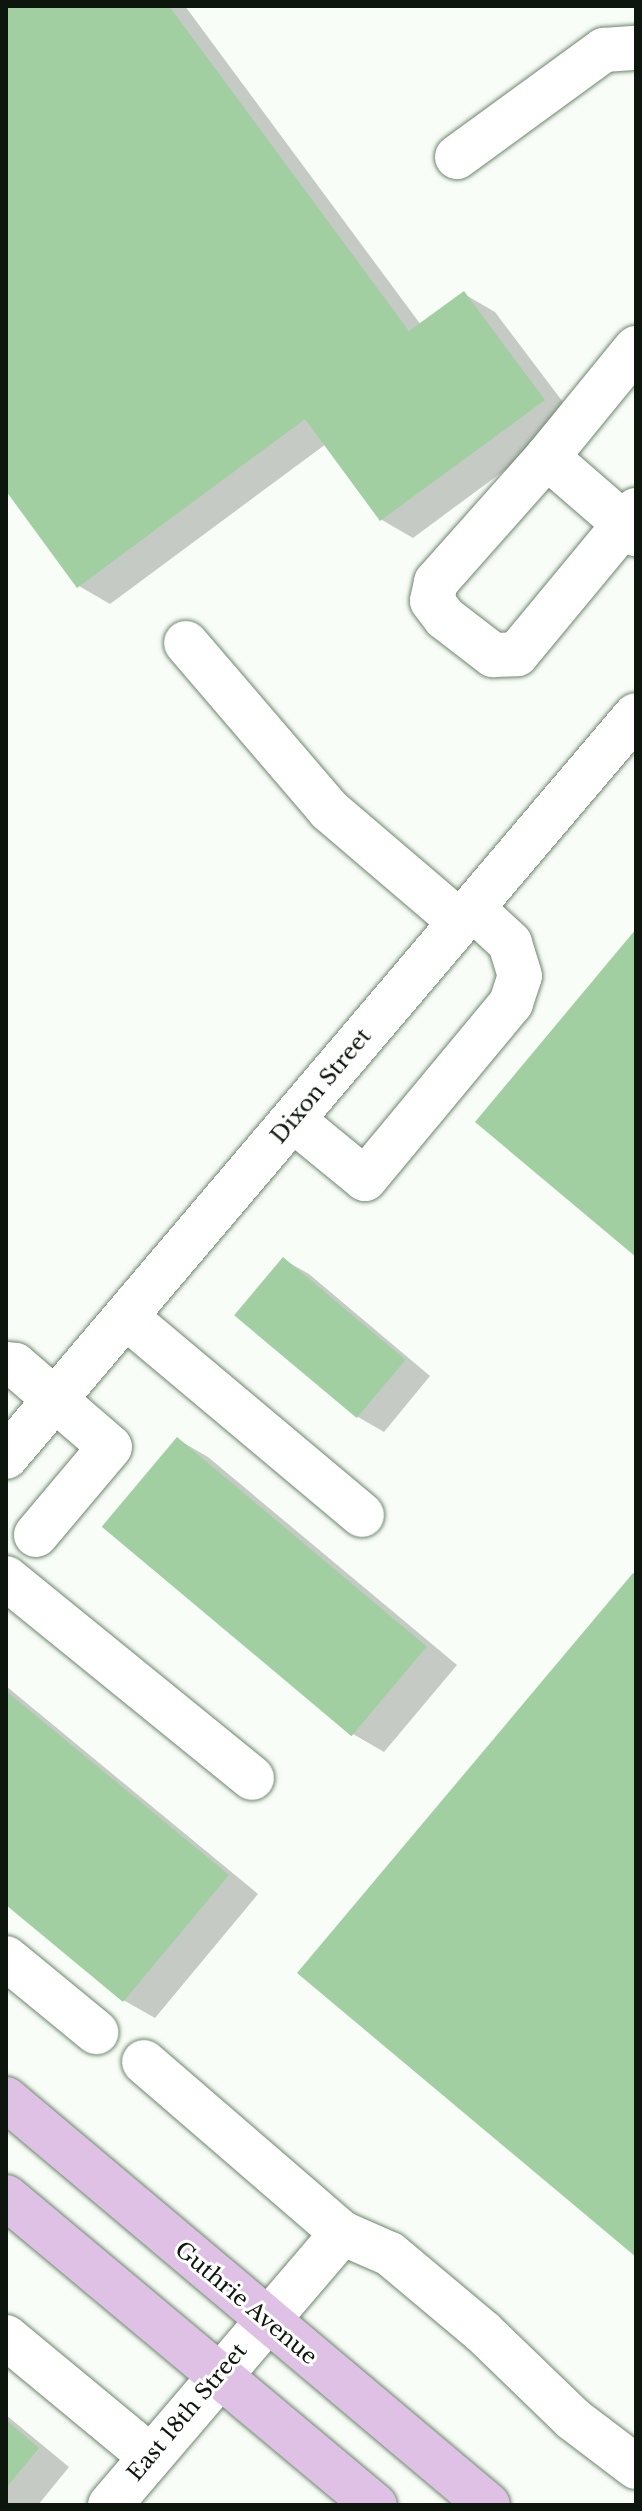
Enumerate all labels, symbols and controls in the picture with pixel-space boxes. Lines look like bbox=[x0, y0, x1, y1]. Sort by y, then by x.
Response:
street label: Dixon Street bbox=[265, 1023, 377, 1149]
street label: Guthrie Avenue bbox=[169, 2236, 323, 2370]
street label: East 18th Street bbox=[122, 2338, 252, 2486]

